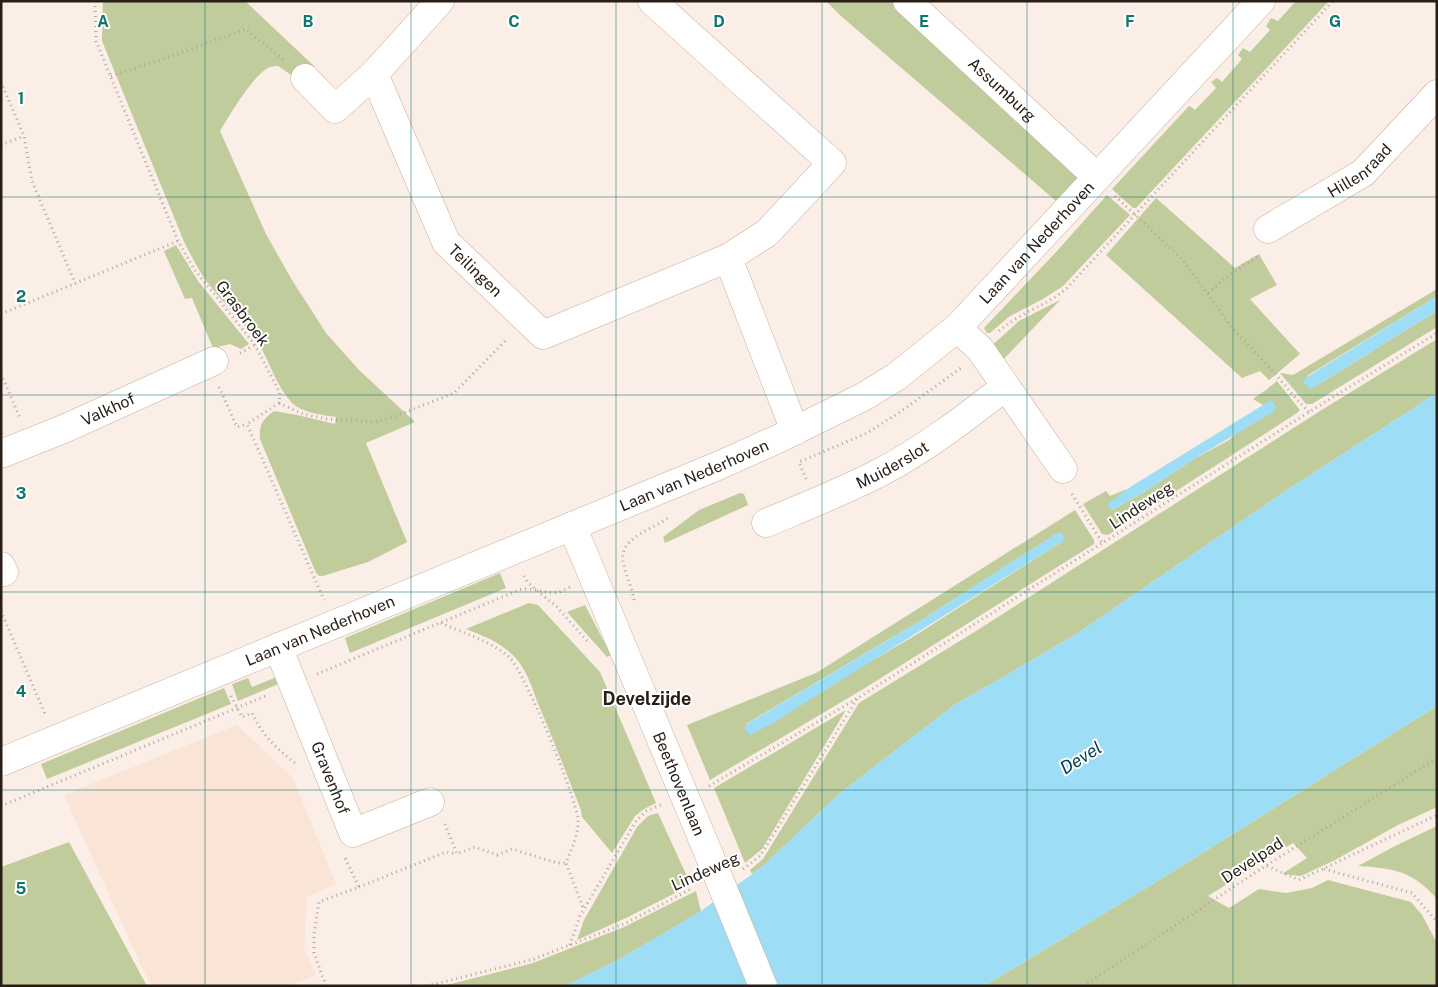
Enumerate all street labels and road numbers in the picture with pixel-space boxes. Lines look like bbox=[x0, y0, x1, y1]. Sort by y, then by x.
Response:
street label: Assumburg bbox=[964, 54, 1040, 126]
street label: Hillenraad bbox=[1324, 140, 1396, 202]
street label: Laan van Nederhoven bbox=[976, 178, 1098, 308]
street label: Teilingen bbox=[444, 240, 506, 301]
street label: Grasbroek bbox=[212, 277, 273, 350]
street label: Valkhof bbox=[78, 389, 138, 430]
street label: Laan van Nederhoven bbox=[617, 435, 772, 515]
street label: Muiderslot bbox=[853, 437, 932, 493]
street label: Lindeweg bbox=[1106, 478, 1177, 533]
street label: Laan van Nederhoven bbox=[243, 591, 398, 670]
street label: Beethovenlaan bbox=[649, 729, 709, 839]
street label: Gravenhof bbox=[307, 739, 353, 817]
street label: Develpad bbox=[1218, 834, 1287, 887]
street label: Lindeweg bbox=[668, 848, 742, 895]

